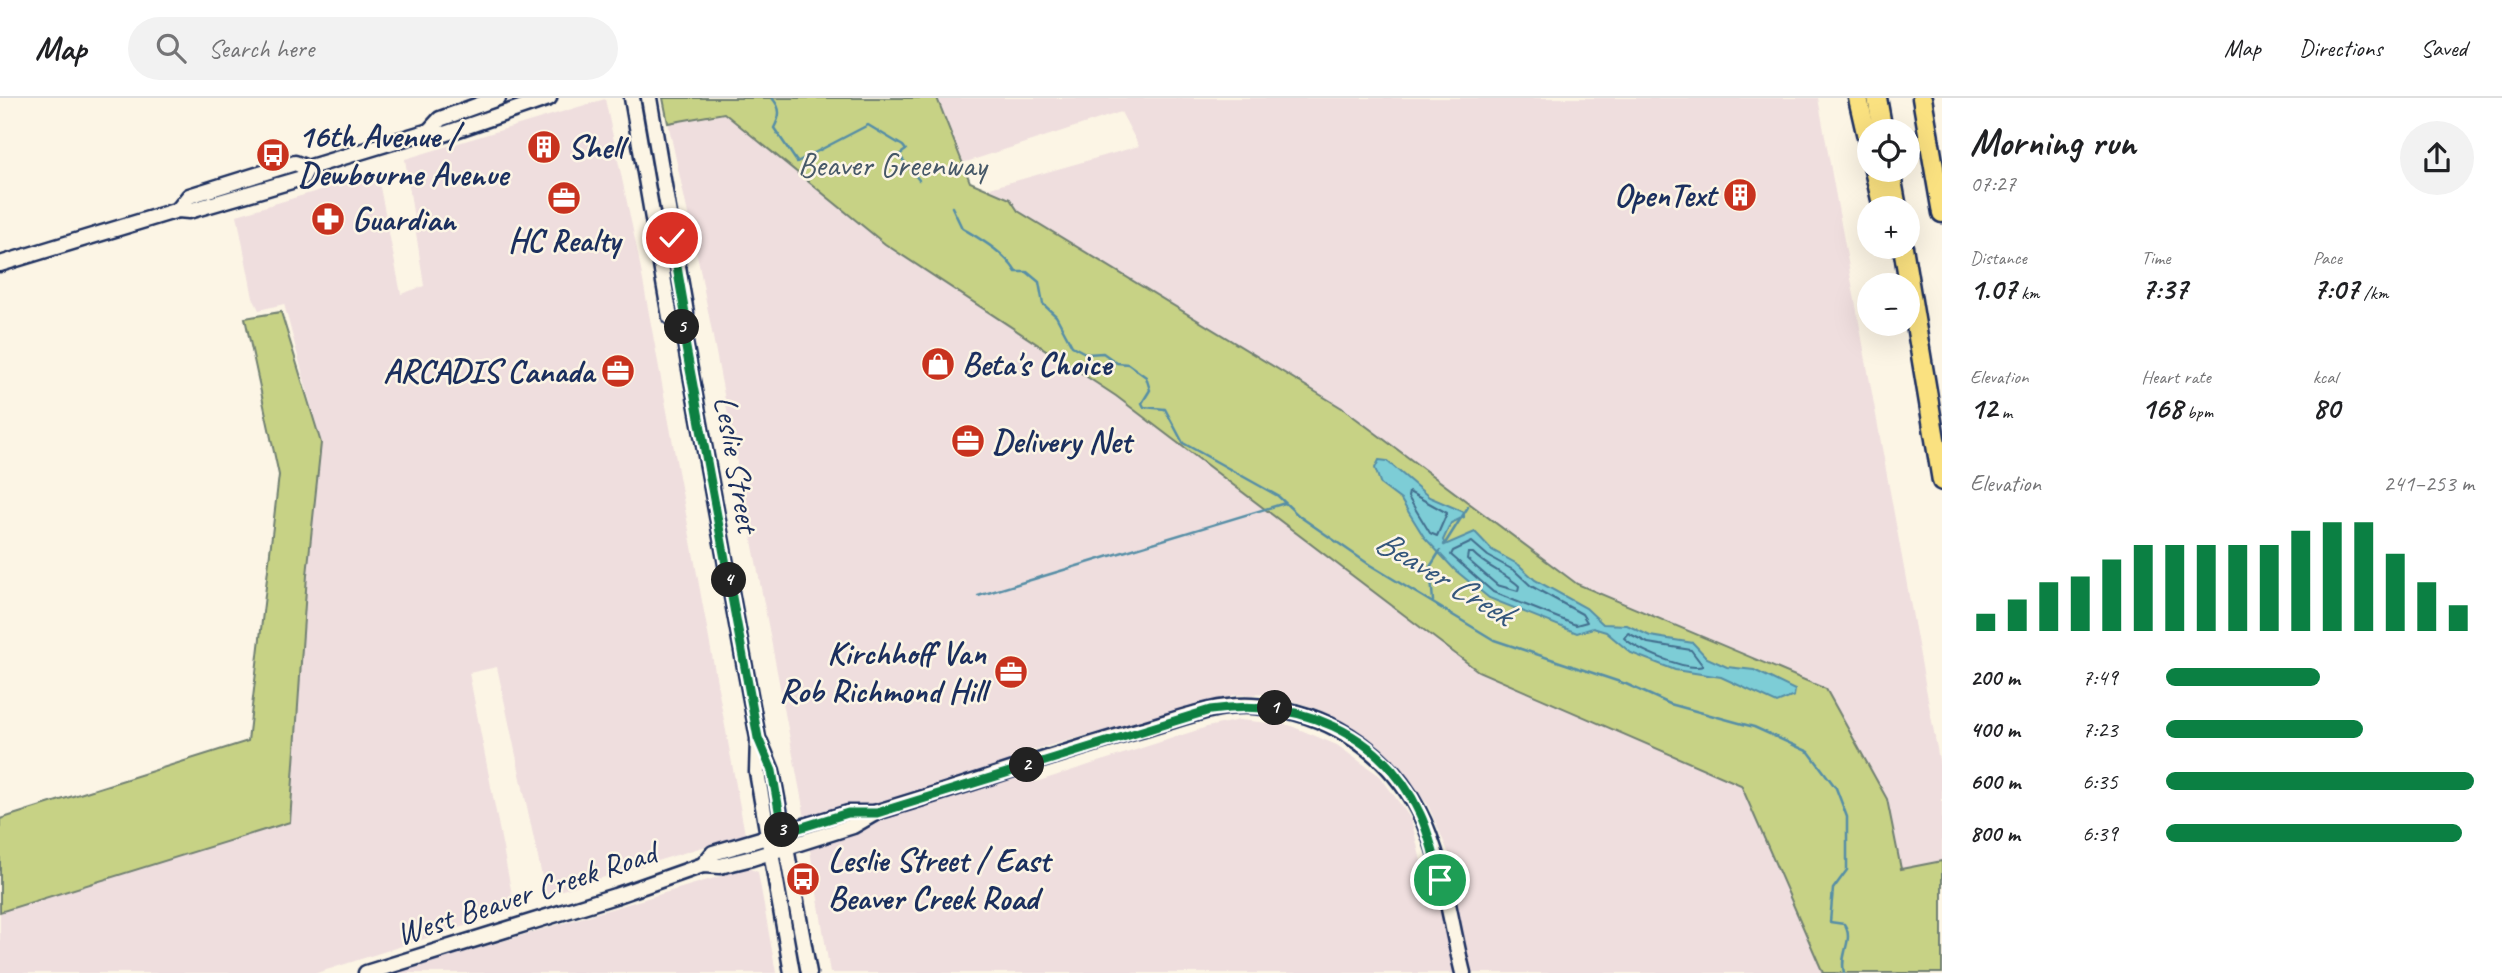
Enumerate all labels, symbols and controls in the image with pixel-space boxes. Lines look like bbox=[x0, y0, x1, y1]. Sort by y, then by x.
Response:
search box bbox=[128, 17, 618, 80]
text: Map bbox=[35, 27, 86, 69]
icon: search bbox=[152, 29, 190, 67]
text: Search here bbox=[208, 32, 314, 65]
text: Map bbox=[2224, 33, 2261, 63]
text: Directions bbox=[2299, 33, 2382, 63]
text: Saved bbox=[2420, 33, 2467, 63]
place label: 16th Avenue / Dewbourne Avenue bbox=[298, 115, 511, 195]
map controls bbox=[1857, 119, 1920, 336]
button: locate bbox=[1857, 119, 1920, 182]
text: Morning run bbox=[1970, 119, 2136, 166]
button: share bbox=[2400, 121, 2474, 195]
place label: Shell bbox=[568, 126, 630, 168]
building icon: Shell bbox=[525, 128, 563, 166]
bus stop icon: 16th Avenue / Dewbourne Avenue bbox=[254, 136, 292, 174]
park label: Beaver Greenway bbox=[798, 144, 989, 186]
text: 07:27 bbox=[1970, 169, 2016, 198]
place label: OpenText bbox=[1614, 174, 1719, 216]
building icon: OpenText bbox=[1721, 176, 1759, 214]
office icon: HC Realty bbox=[545, 179, 583, 217]
button: + bbox=[1857, 196, 1920, 259]
place label: Guardian bbox=[352, 198, 457, 240]
pharmacy icon: Guardian bbox=[309, 200, 347, 238]
pin bbox=[642, 208, 702, 268]
place label: HC Realty bbox=[508, 219, 624, 261]
icon: check bbox=[653, 219, 691, 257]
text: Distance bbox=[1970, 246, 2027, 270]
text: Time bbox=[2141, 246, 2170, 270]
text: Pace bbox=[2313, 246, 2342, 270]
text: 1.07 bbox=[1970, 270, 2016, 308]
text: 7:37 bbox=[2141, 270, 2188, 308]
text: 7:07 bbox=[2313, 270, 2359, 308]
button: − bbox=[1857, 273, 1920, 336]
text: km bbox=[2016, 281, 2040, 305]
text: /km bbox=[2359, 281, 2388, 305]
pin: 5 bbox=[664, 310, 700, 344]
text: 5 bbox=[677, 314, 686, 338]
place label: Beta's Choice bbox=[962, 343, 1114, 385]
shop icon: Beta's Choice bbox=[919, 345, 957, 383]
place label: ARCADIS Canada bbox=[383, 350, 597, 392]
office icon: ARCADIS Canada bbox=[599, 352, 637, 390]
text: Elevation bbox=[1970, 365, 2028, 389]
text: Heart rate bbox=[2141, 365, 2211, 389]
text: kcal bbox=[2313, 365, 2338, 389]
text: 12 bbox=[1970, 389, 1997, 427]
text: 168 bbox=[2141, 389, 2182, 427]
text: 80 bbox=[2313, 389, 2340, 427]
street label: Leslie Street bbox=[704, 393, 770, 538]
text: m bbox=[1997, 400, 2012, 424]
text: bpm bbox=[2182, 400, 2213, 424]
place label: Delivery Net bbox=[992, 420, 1135, 462]
office icon: Delivery Net bbox=[949, 422, 987, 460]
text: Elevation bbox=[1970, 469, 2041, 498]
text: 241–253 m bbox=[2383, 469, 2474, 498]
water label: Beaver Creek bbox=[1367, 518, 1526, 639]
pin: 4 bbox=[712, 562, 746, 598]
text: 4 bbox=[724, 567, 733, 591]
place label: Kirchhoff Van Rob Richmond Hill bbox=[779, 632, 992, 712]
office icon: Kirchhoff Van Rob Richmond Hill bbox=[992, 653, 1030, 691]
text: 200 m bbox=[1970, 663, 2020, 692]
text: 7:49 bbox=[2082, 663, 2118, 692]
pin: 1 bbox=[1258, 690, 1292, 726]
text: 1 bbox=[1270, 695, 1279, 719]
text: 400 m bbox=[1970, 715, 2020, 744]
text: 7:23 bbox=[2082, 715, 2118, 744]
pin: 2 bbox=[1010, 748, 1044, 782]
text: 2 bbox=[1022, 752, 1031, 776]
text: 600 m bbox=[1970, 767, 2020, 796]
text: 6:35 bbox=[2082, 767, 2118, 796]
pin: 3 bbox=[764, 812, 800, 848]
text: 3 bbox=[777, 817, 786, 841]
text: 800 m bbox=[1970, 819, 2020, 848]
text: 6:39 bbox=[2082, 819, 2118, 848]
street label: West Beaver Creek Road bbox=[391, 830, 666, 955]
place label: Leslie Street / East Beaver Creek Road bbox=[828, 839, 1054, 919]
pin bbox=[1410, 850, 1470, 910]
bus stop icon: Leslie Street / East Beaver Creek Road bbox=[784, 860, 822, 898]
icon: arrive bbox=[1421, 861, 1459, 899]

